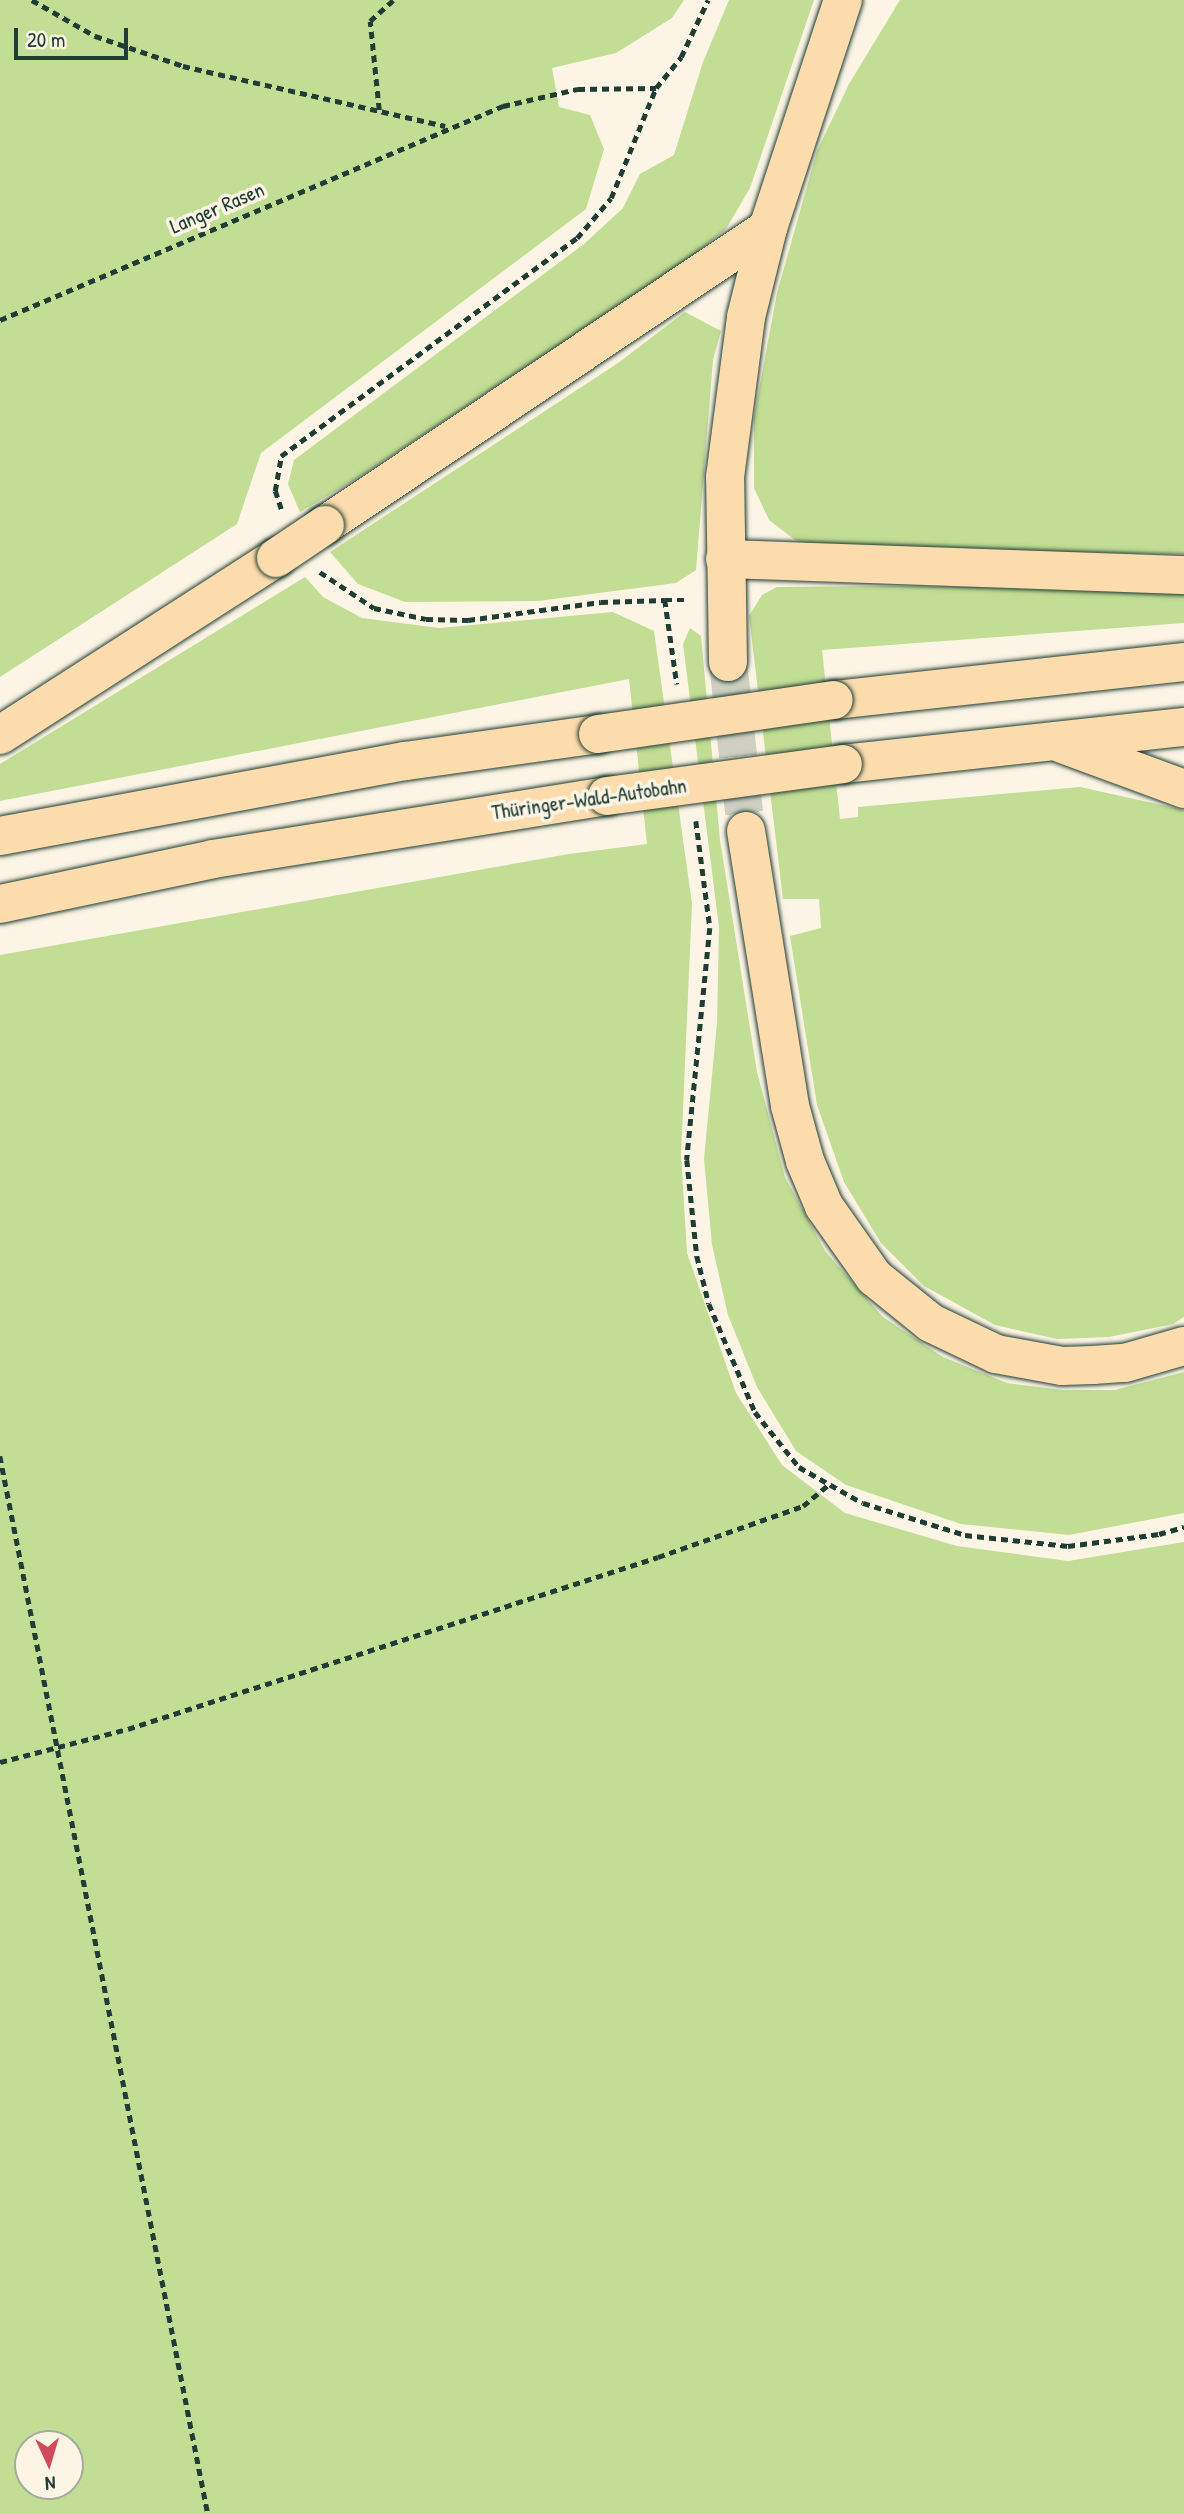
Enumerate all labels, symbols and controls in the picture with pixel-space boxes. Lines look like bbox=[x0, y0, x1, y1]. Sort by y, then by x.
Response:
scale bar bbox=[18, 14, 131, 58]
text: 20 m bbox=[27, 25, 65, 54]
street label: Langer Rasen bbox=[166, 177, 268, 239]
street label: Thüringer-Wald-Autobahn bbox=[490, 773, 688, 825]
north arrow bbox=[14, 2430, 84, 2500]
text: N bbox=[44, 2471, 56, 2497]

